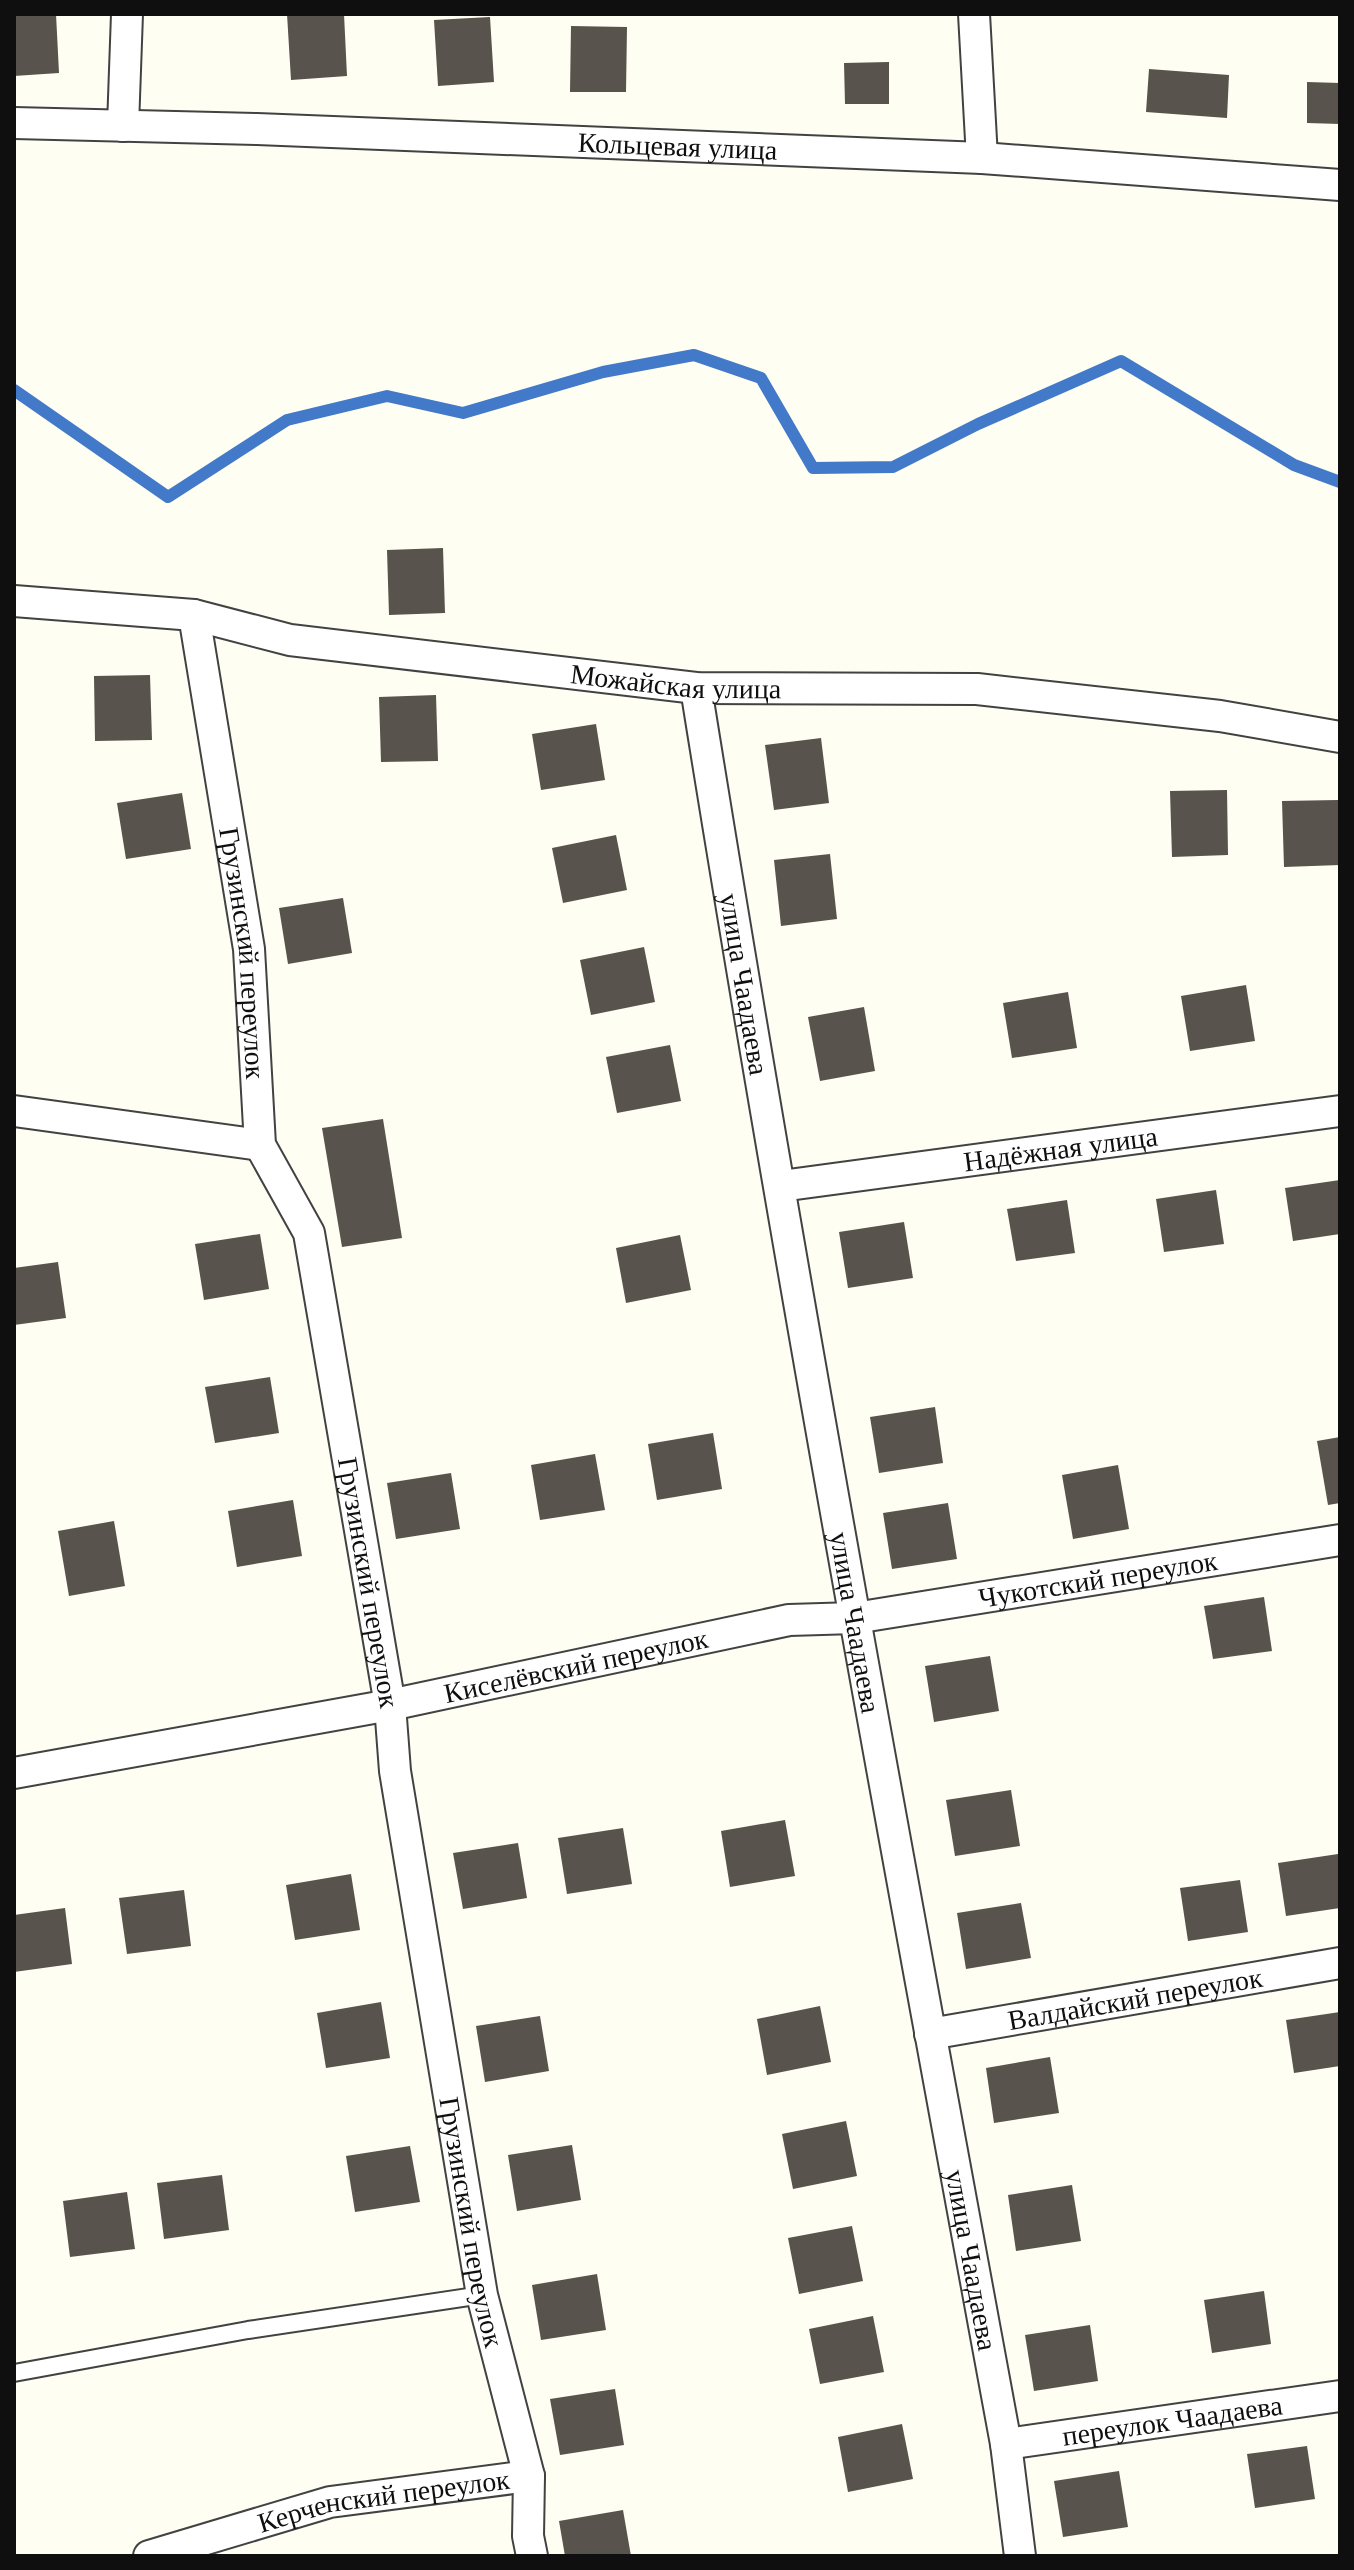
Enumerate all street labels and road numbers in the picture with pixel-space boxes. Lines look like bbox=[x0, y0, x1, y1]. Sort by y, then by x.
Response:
street label: Кольцевая улица bbox=[577, 127, 778, 166]
street label: Можайская улица bbox=[569, 658, 782, 704]
street label: Грузинский переулок bbox=[213, 825, 271, 1080]
street label: улица Чаадаева bbox=[714, 891, 775, 1078]
street label: Надёжная улица bbox=[962, 1121, 1160, 1177]
street label: Грузинский переулок bbox=[332, 1455, 405, 1710]
street label: улица Чаадаева bbox=[824, 1529, 887, 1716]
street label: Чукотский переулок bbox=[976, 1545, 1220, 1614]
street label: Киселёвский переулок bbox=[441, 1623, 711, 1709]
street label: Валдайский переулок bbox=[1005, 1962, 1265, 2036]
street label: Грузинский переулок bbox=[433, 2095, 510, 2351]
street label: улица Чаадаева bbox=[940, 2167, 1004, 2354]
street label: переулок Чаадаева bbox=[1060, 2389, 1285, 2452]
street label: Керченский переулок bbox=[254, 2464, 512, 2539]

